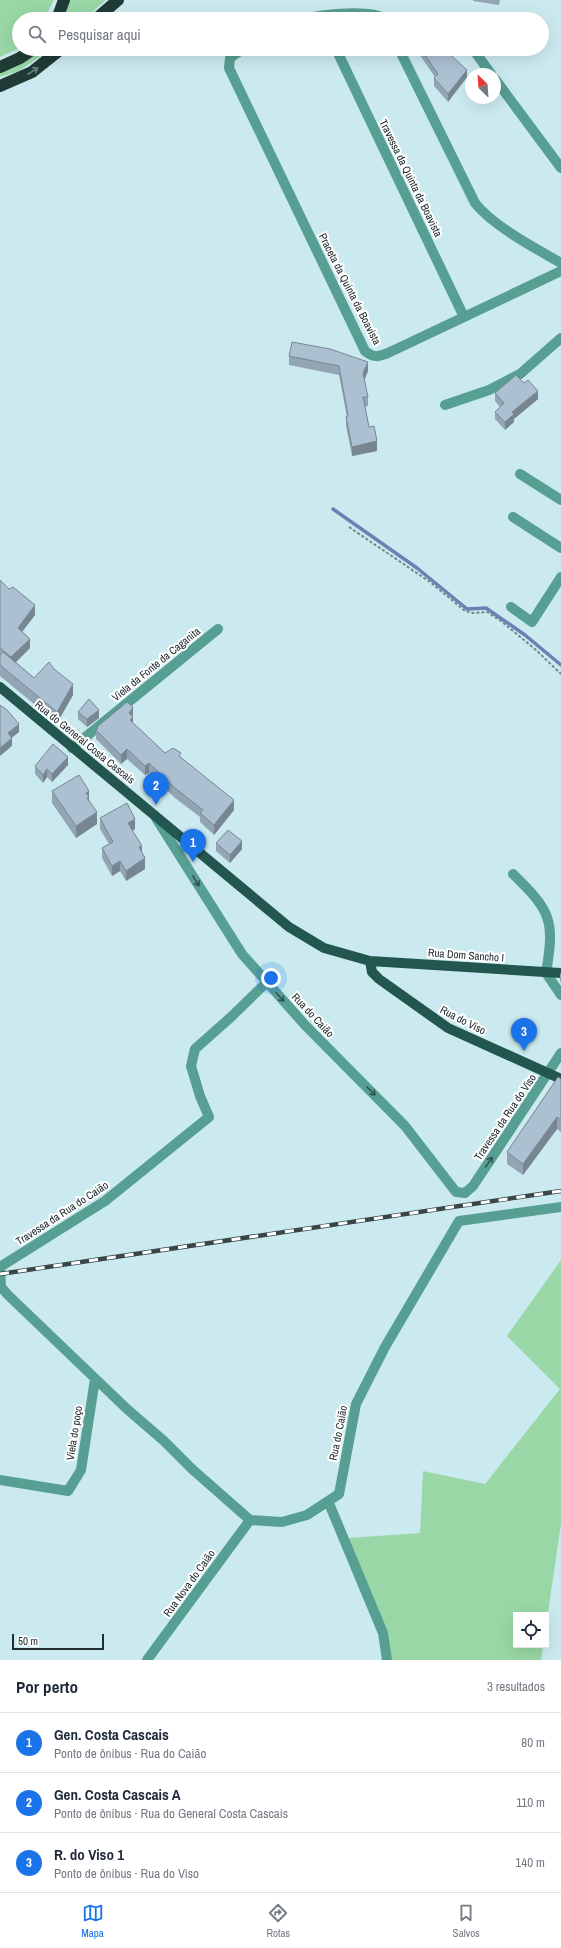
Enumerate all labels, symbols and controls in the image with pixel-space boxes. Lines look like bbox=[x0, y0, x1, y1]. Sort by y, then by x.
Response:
search box bbox=[12, 12, 549, 56]
icon: search bbox=[26, 23, 48, 45]
text: Pesquisar aqui bbox=[58, 24, 141, 45]
one-way arrow bbox=[27, 67, 38, 75]
north arrow bbox=[465, 68, 501, 104]
street label: Travessa da Quinta da Boavista bbox=[376, 117, 446, 239]
street label: Praceta da Quinta da Boavista bbox=[316, 231, 384, 347]
street label: Viela da Fonte da Caganita bbox=[109, 624, 203, 704]
street label: Rua do General Costa Cascais bbox=[32, 697, 138, 787]
pin: 2 bbox=[143, 772, 169, 805]
pin: 1 bbox=[180, 829, 206, 862]
one-way arrow bbox=[192, 875, 200, 886]
street label: Rua Dom Sancho I bbox=[427, 945, 505, 965]
your location bbox=[261, 968, 281, 988]
street label: Rua do Caião bbox=[289, 990, 337, 1040]
one-way arrow bbox=[276, 992, 285, 1002]
street label: Rua do Viso bbox=[438, 1003, 488, 1037]
pin: 3 bbox=[511, 1018, 537, 1051]
street label: Travessa da Rua do Viso bbox=[471, 1071, 539, 1163]
one-way arrow bbox=[366, 1086, 375, 1096]
one-way arrow bbox=[485, 1157, 493, 1168]
street label: Travessa da Rua do Caião bbox=[13, 1178, 111, 1248]
street label: Rua do Caião bbox=[326, 1404, 350, 1462]
street label: Viela do poço bbox=[63, 1405, 85, 1461]
street label: Rua Nova do Caião bbox=[160, 1547, 218, 1619]
map controls bbox=[513, 1612, 549, 1648]
button: locate bbox=[513, 1612, 549, 1648]
scale bar bbox=[12, 1632, 104, 1651]
text: 50 m bbox=[18, 1634, 38, 1648]
text: Por perto bbox=[16, 1675, 78, 1698]
text: 3 resultados bbox=[487, 1678, 545, 1695]
text: Gen. Costa Cascais bbox=[54, 1724, 169, 1745]
text: 1 bbox=[26, 1734, 32, 1751]
text: 80 m bbox=[521, 1734, 545, 1751]
text: Ponto de ônibus · Rua do Caião bbox=[54, 1745, 206, 1762]
text: Gen. Costa Cascais A bbox=[54, 1784, 181, 1805]
text: 2 bbox=[26, 1794, 32, 1811]
text: 110 m bbox=[516, 1794, 545, 1811]
text: Ponto de ônibus · Rua do General Costa Cascais bbox=[54, 1805, 288, 1822]
text: R. do Viso 1 bbox=[54, 1844, 124, 1865]
text: 3 bbox=[26, 1854, 32, 1871]
text: 140 m bbox=[515, 1854, 545, 1871]
text: Ponto de ônibus · Rua do Viso bbox=[54, 1865, 199, 1882]
tab: Mapa bbox=[81, 1902, 104, 1940]
tab: Rotas bbox=[266, 1902, 290, 1940]
tab: Salvos bbox=[453, 1902, 480, 1940]

